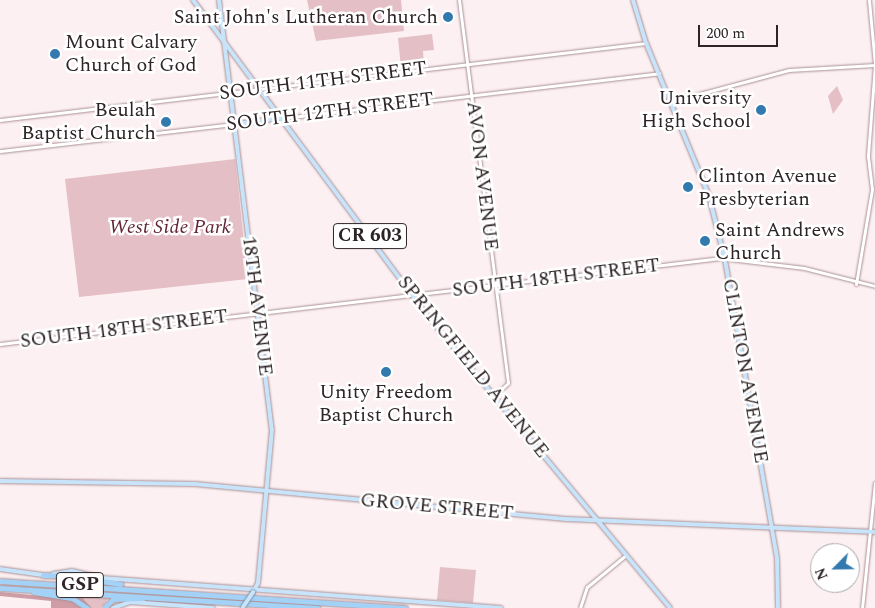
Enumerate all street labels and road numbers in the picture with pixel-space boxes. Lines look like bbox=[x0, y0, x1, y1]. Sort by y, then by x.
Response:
street label: SOUTH 11TH STREET bbox=[218, 56, 428, 106]
street label: SOUTH 12TH STREET bbox=[225, 87, 435, 137]
street label: AVON AVENUE bbox=[461, 100, 503, 252]
road number: CR 603 bbox=[332, 220, 408, 252]
street label: 18TH AVENUE bbox=[237, 235, 277, 377]
street label: SOUTH 18TH STREET bbox=[451, 253, 661, 303]
street label: SPRINGFIELD AVENUE bbox=[392, 271, 554, 463]
street label: CLINTON AVENUE bbox=[717, 277, 773, 465]
street label: SOUTH 18TH STREET bbox=[19, 304, 229, 354]
street label: GROVE STREET bbox=[359, 488, 515, 526]
road number: GSP bbox=[55, 568, 105, 602]

